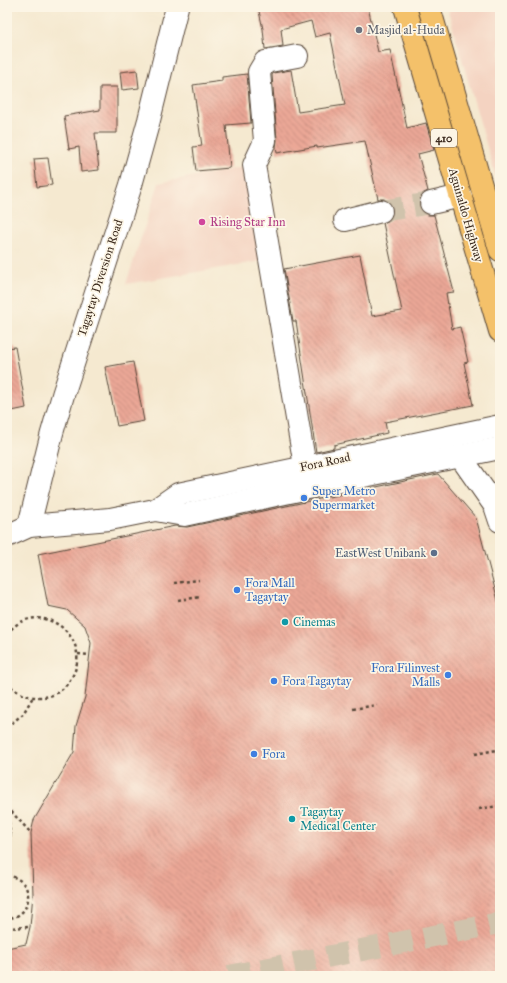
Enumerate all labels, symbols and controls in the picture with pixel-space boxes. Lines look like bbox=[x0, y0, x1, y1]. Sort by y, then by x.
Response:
place label: Masjid al-Huda bbox=[367, 23, 446, 37]
marker: Masjid al-Huda bbox=[354, 25, 364, 35]
road number: 410 bbox=[431, 129, 457, 147]
street label: Aguinaldo Highway bbox=[445, 165, 486, 264]
place label: Rising Star Inn bbox=[210, 215, 286, 230]
marker: Rising Star Inn bbox=[197, 217, 207, 227]
street label: Tagaytay Diversion Road bbox=[74, 218, 126, 339]
street label: Fora Road bbox=[298, 450, 352, 474]
place label: Super Metro Supermarket bbox=[312, 484, 376, 512]
marker: Super Metro Supermarket bbox=[299, 493, 309, 503]
place label: EastWest Unibank bbox=[335, 546, 426, 560]
marker: EastWest Unibank bbox=[429, 548, 439, 558]
place label: Fora Mall Tagaytay bbox=[245, 576, 296, 605]
marker: Fora Mall Tagaytay bbox=[232, 585, 242, 595]
place label: Cinemas bbox=[293, 615, 336, 629]
marker: Cinemas bbox=[280, 617, 290, 627]
place label: Fora Filinvest Malls bbox=[371, 661, 441, 689]
marker: Fora Filinvest Malls bbox=[443, 670, 453, 680]
place label: Fora Tagaytay bbox=[282, 674, 352, 689]
marker: Fora Tagaytay bbox=[269, 676, 279, 686]
place label: Fora bbox=[262, 747, 286, 761]
marker: Fora bbox=[249, 749, 259, 759]
place label: Tagaytay Medical Center bbox=[300, 805, 376, 833]
marker: Tagaytay Medical Center bbox=[287, 814, 297, 824]

